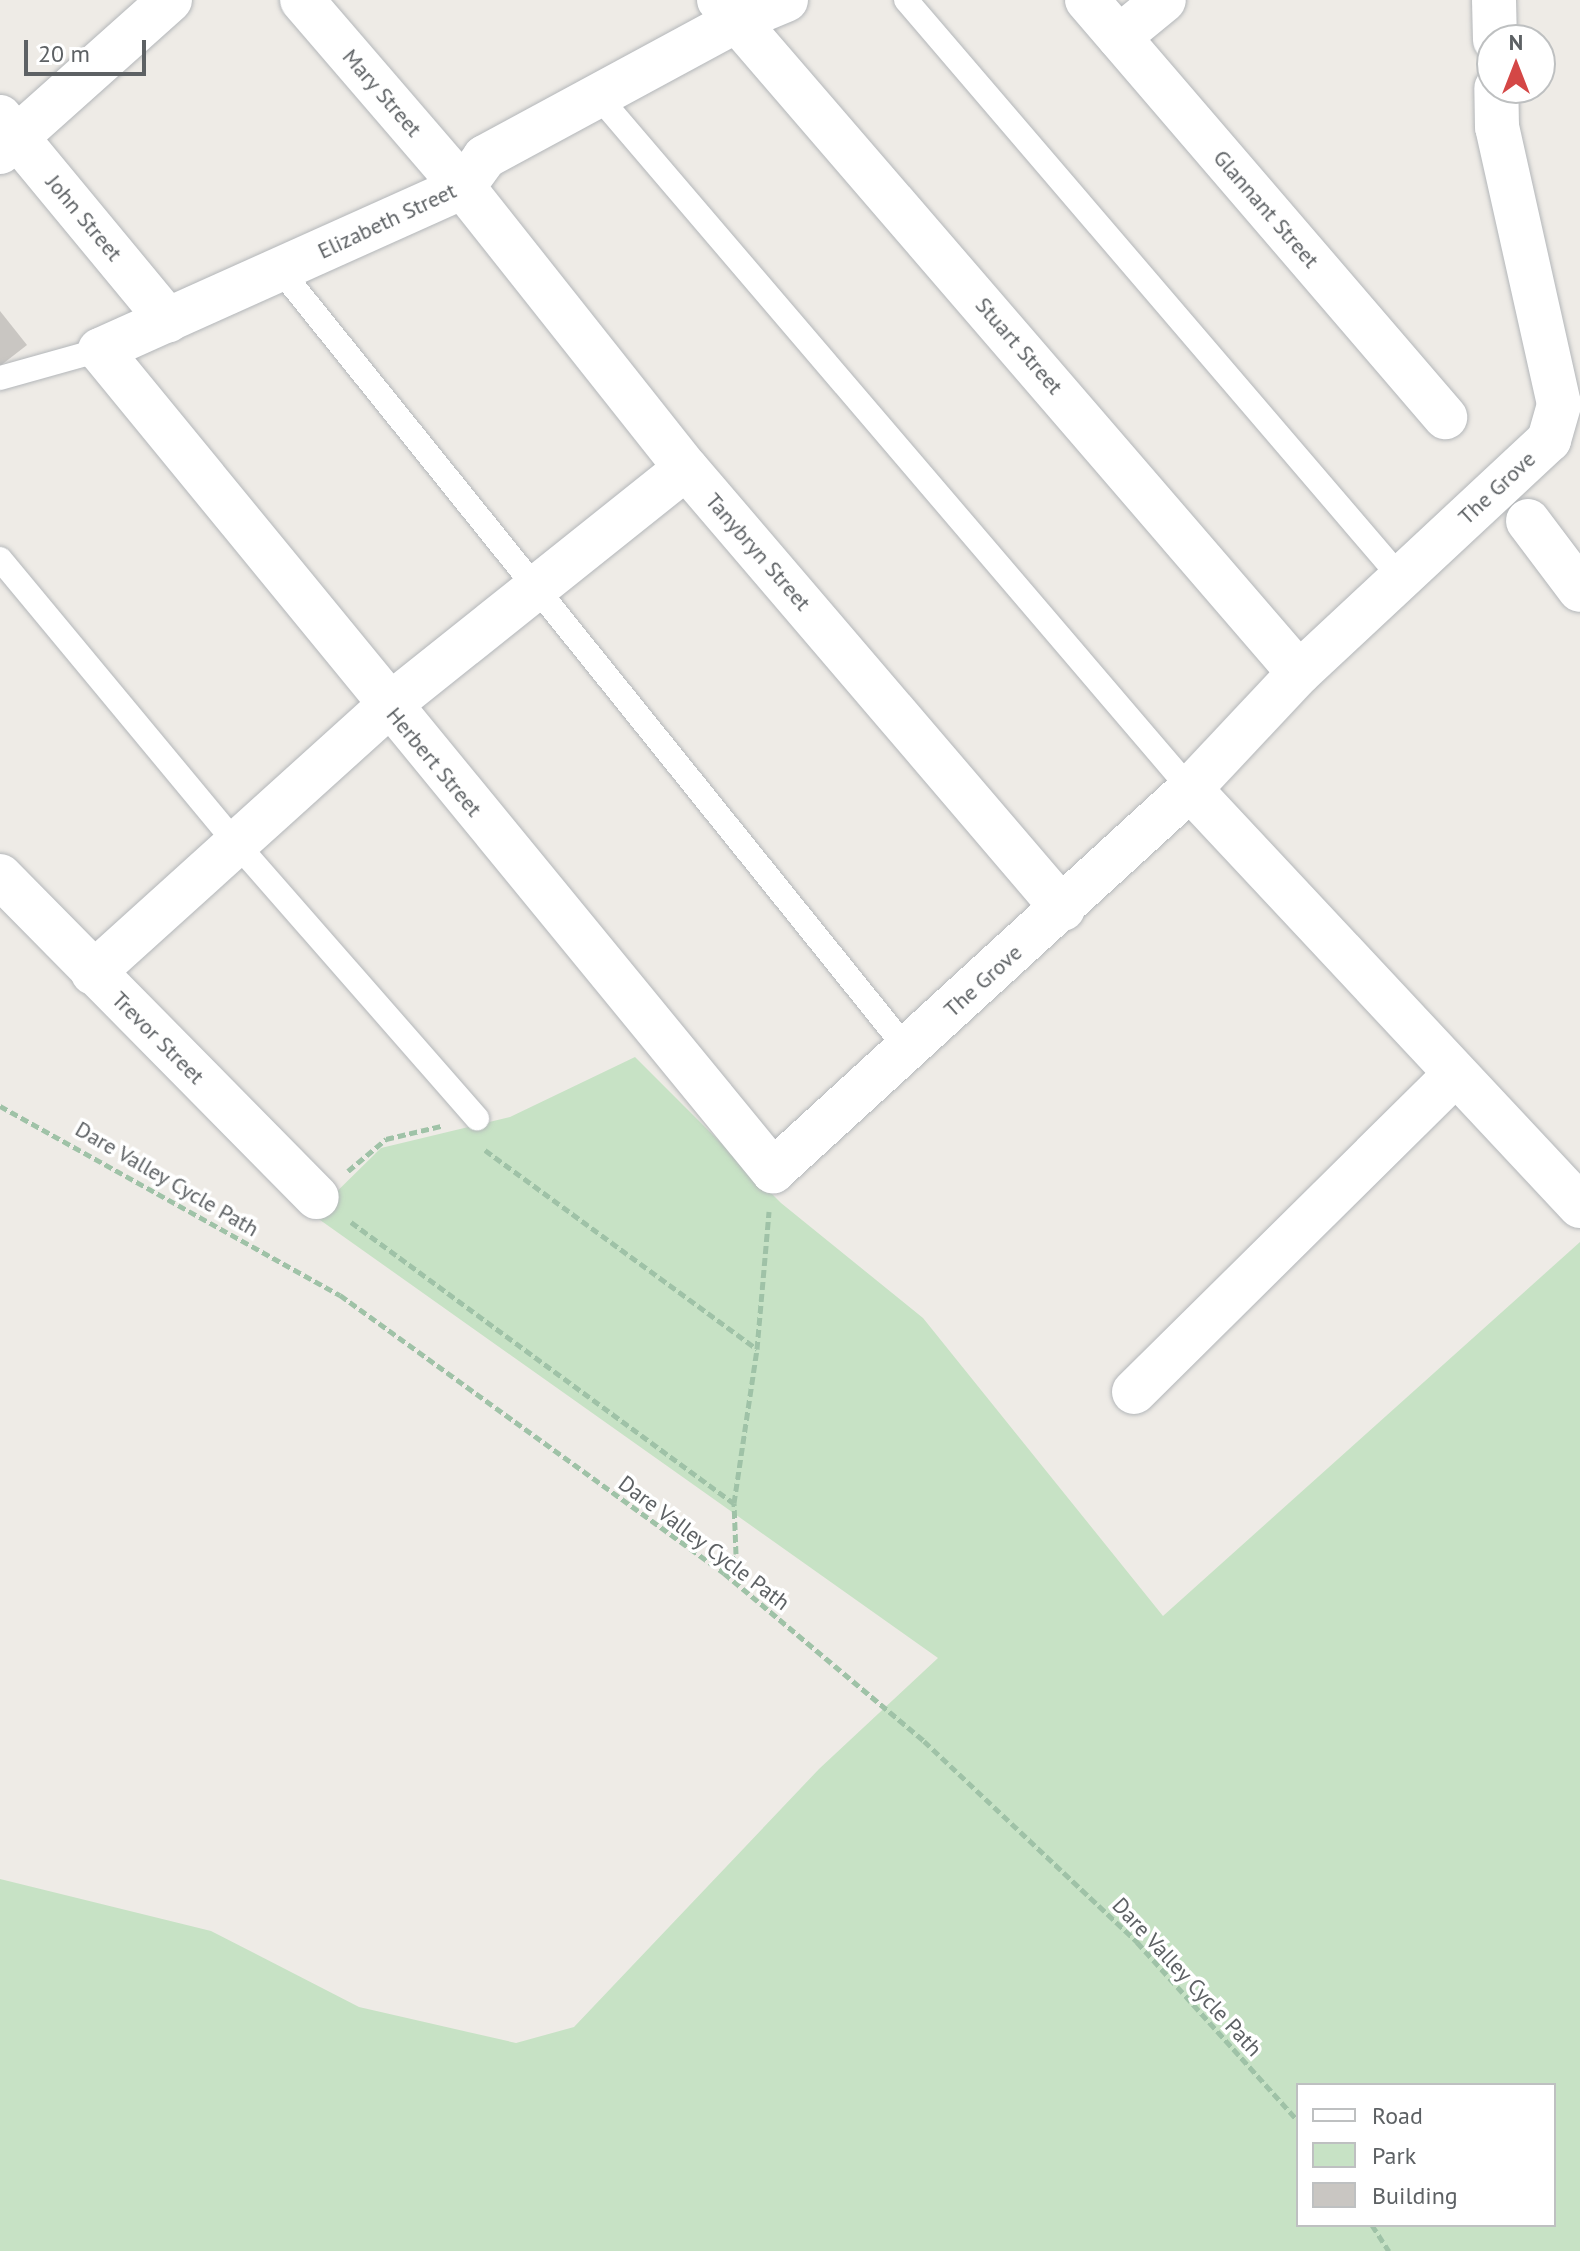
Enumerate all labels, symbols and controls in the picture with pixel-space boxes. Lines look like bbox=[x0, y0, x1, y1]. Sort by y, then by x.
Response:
scale bar bbox=[28, 24, 150, 74]
north arrow bbox=[1476, 24, 1556, 104]
text: N bbox=[1509, 28, 1523, 56]
text: 20 m bbox=[38, 38, 90, 69]
street label: Mary Street bbox=[337, 44, 427, 142]
street label: Glannant Street bbox=[1208, 145, 1324, 273]
street label: John Street bbox=[40, 170, 128, 266]
street label: Elizabeth Street bbox=[314, 177, 460, 265]
street label: Stuart Street bbox=[970, 292, 1068, 400]
street label: The Grove bbox=[1453, 446, 1541, 530]
street label: Tanybryn Street bbox=[700, 488, 816, 616]
street label: Herbert Street bbox=[381, 702, 487, 822]
street label: The Grove bbox=[939, 939, 1027, 1023]
street label: Trevor Street bbox=[106, 986, 210, 1090]
street label: Dare Valley Cycle Path bbox=[70, 1115, 264, 1243]
street label: Dare Valley Cycle Path bbox=[613, 1470, 795, 1616]
street label: Dare Valley Cycle Path bbox=[1106, 1892, 1268, 2062]
legend bbox=[1296, 2083, 1556, 2227]
text: Road bbox=[1372, 2100, 1423, 2131]
text: Park bbox=[1372, 2140, 1416, 2171]
text: Building bbox=[1372, 2180, 1458, 2211]

